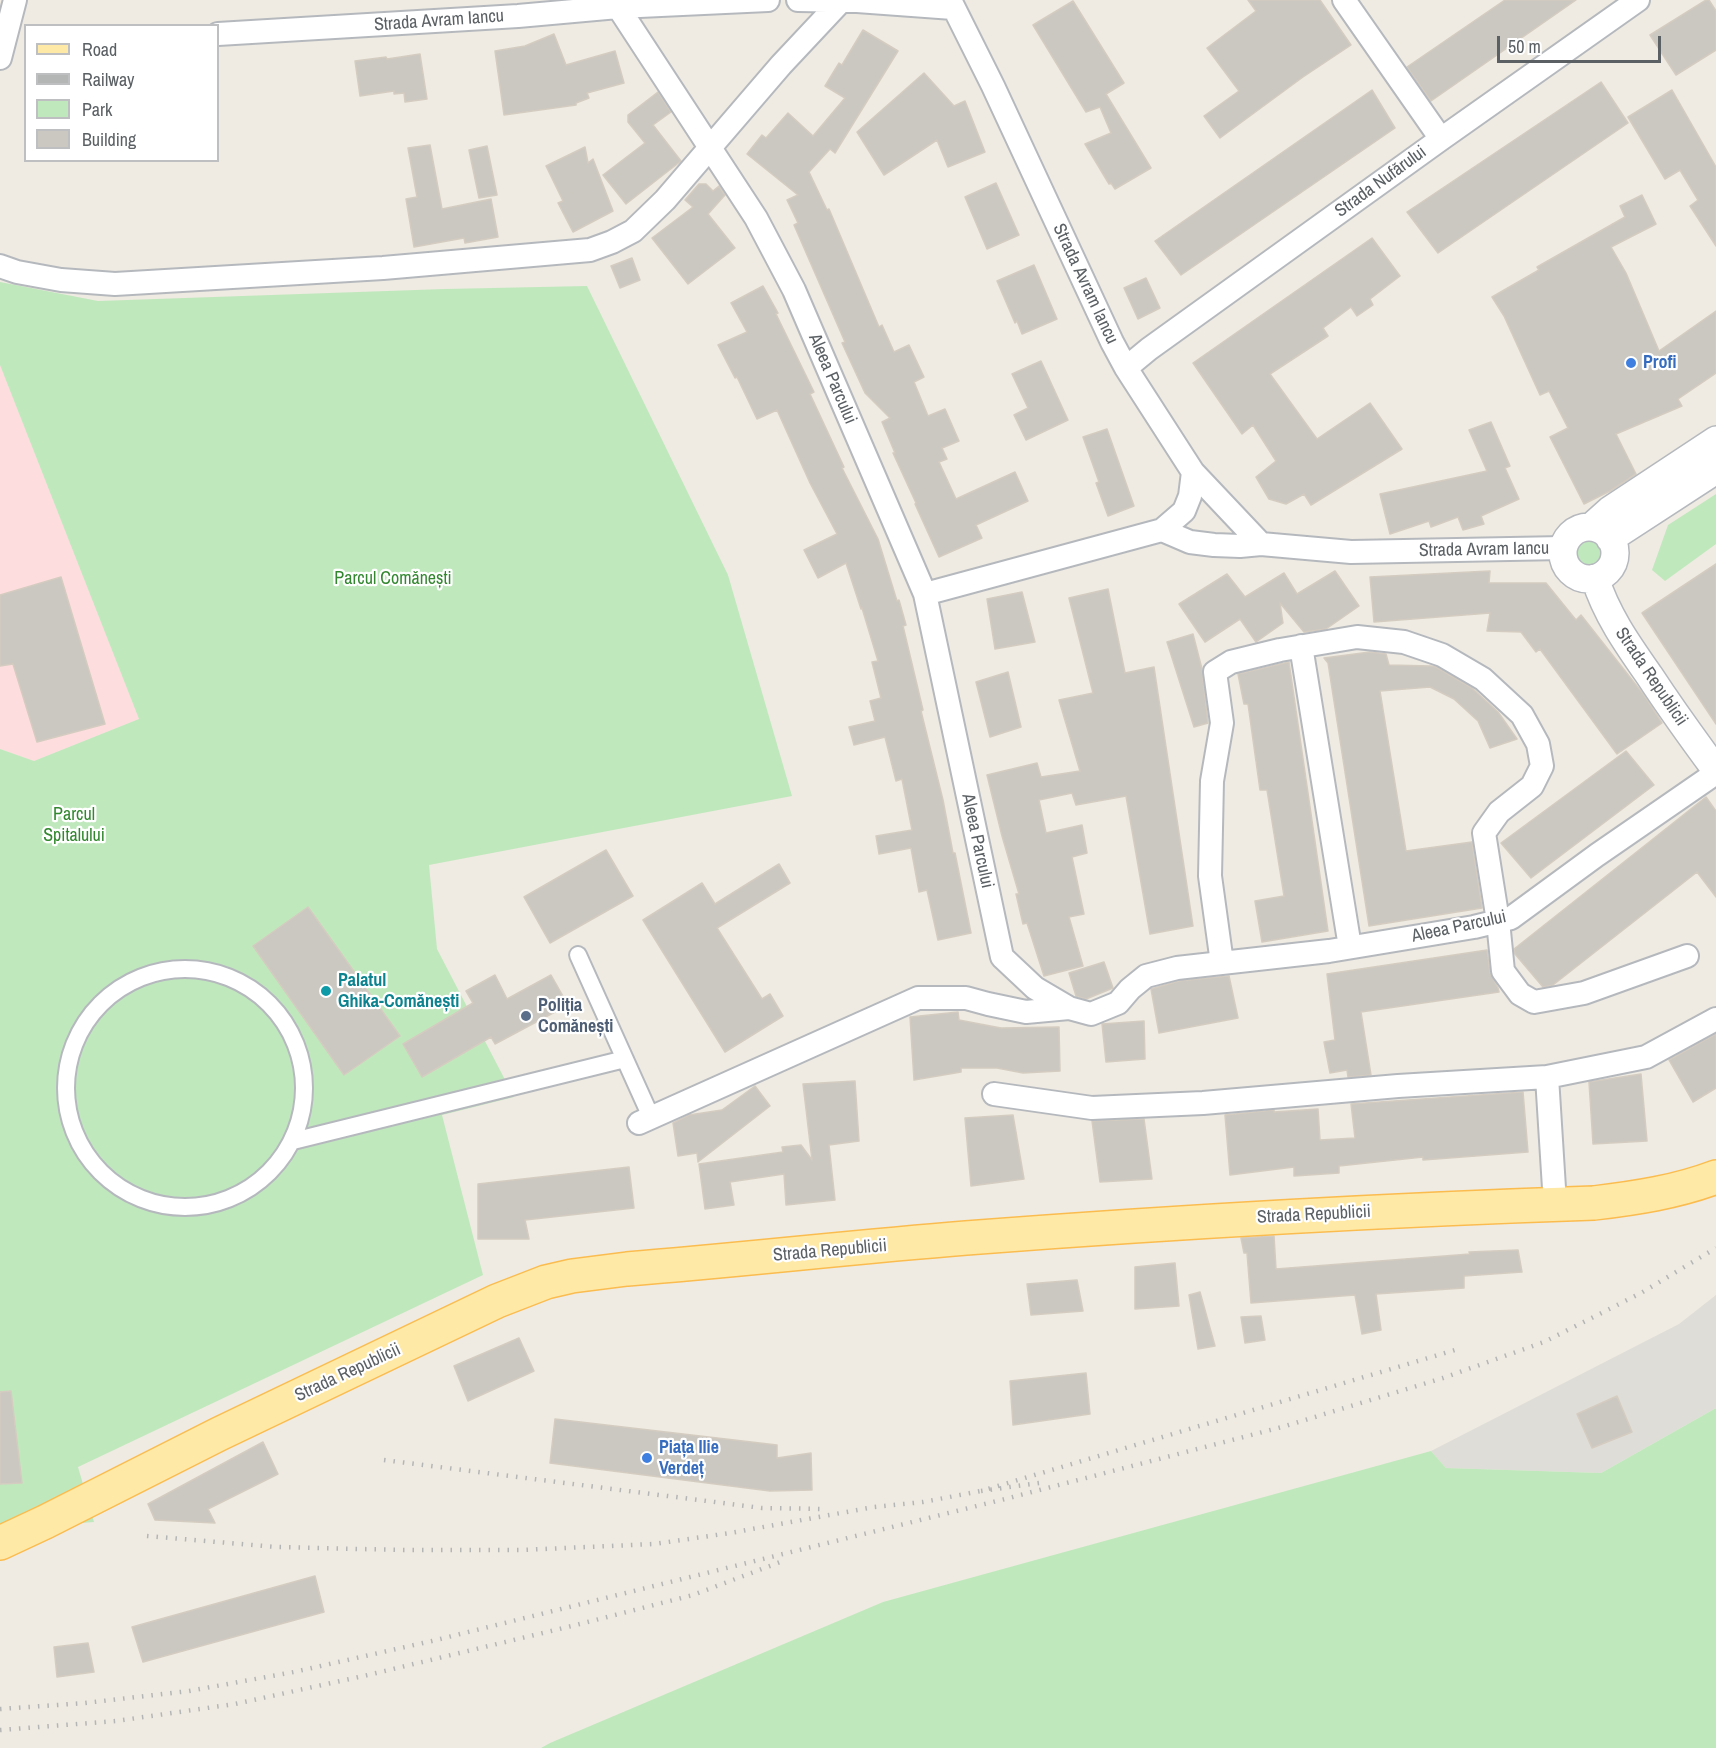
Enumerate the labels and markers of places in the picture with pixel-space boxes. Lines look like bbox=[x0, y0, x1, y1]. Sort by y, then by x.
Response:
place label: Profi bbox=[1643, 352, 1677, 374]
marker: Profi bbox=[1624, 356, 1638, 370]
place label: Palatul Ghika-Comănești bbox=[338, 970, 459, 1012]
marker: Palatul Ghika-Comănești bbox=[319, 984, 333, 998]
place label: Poliția Comănești bbox=[538, 995, 613, 1038]
marker: Poliția Comănești bbox=[519, 1009, 533, 1023]
place label: Piața Ilie Verdeț bbox=[659, 1437, 719, 1480]
marker: Piața Ilie Verdeț bbox=[640, 1451, 654, 1465]

